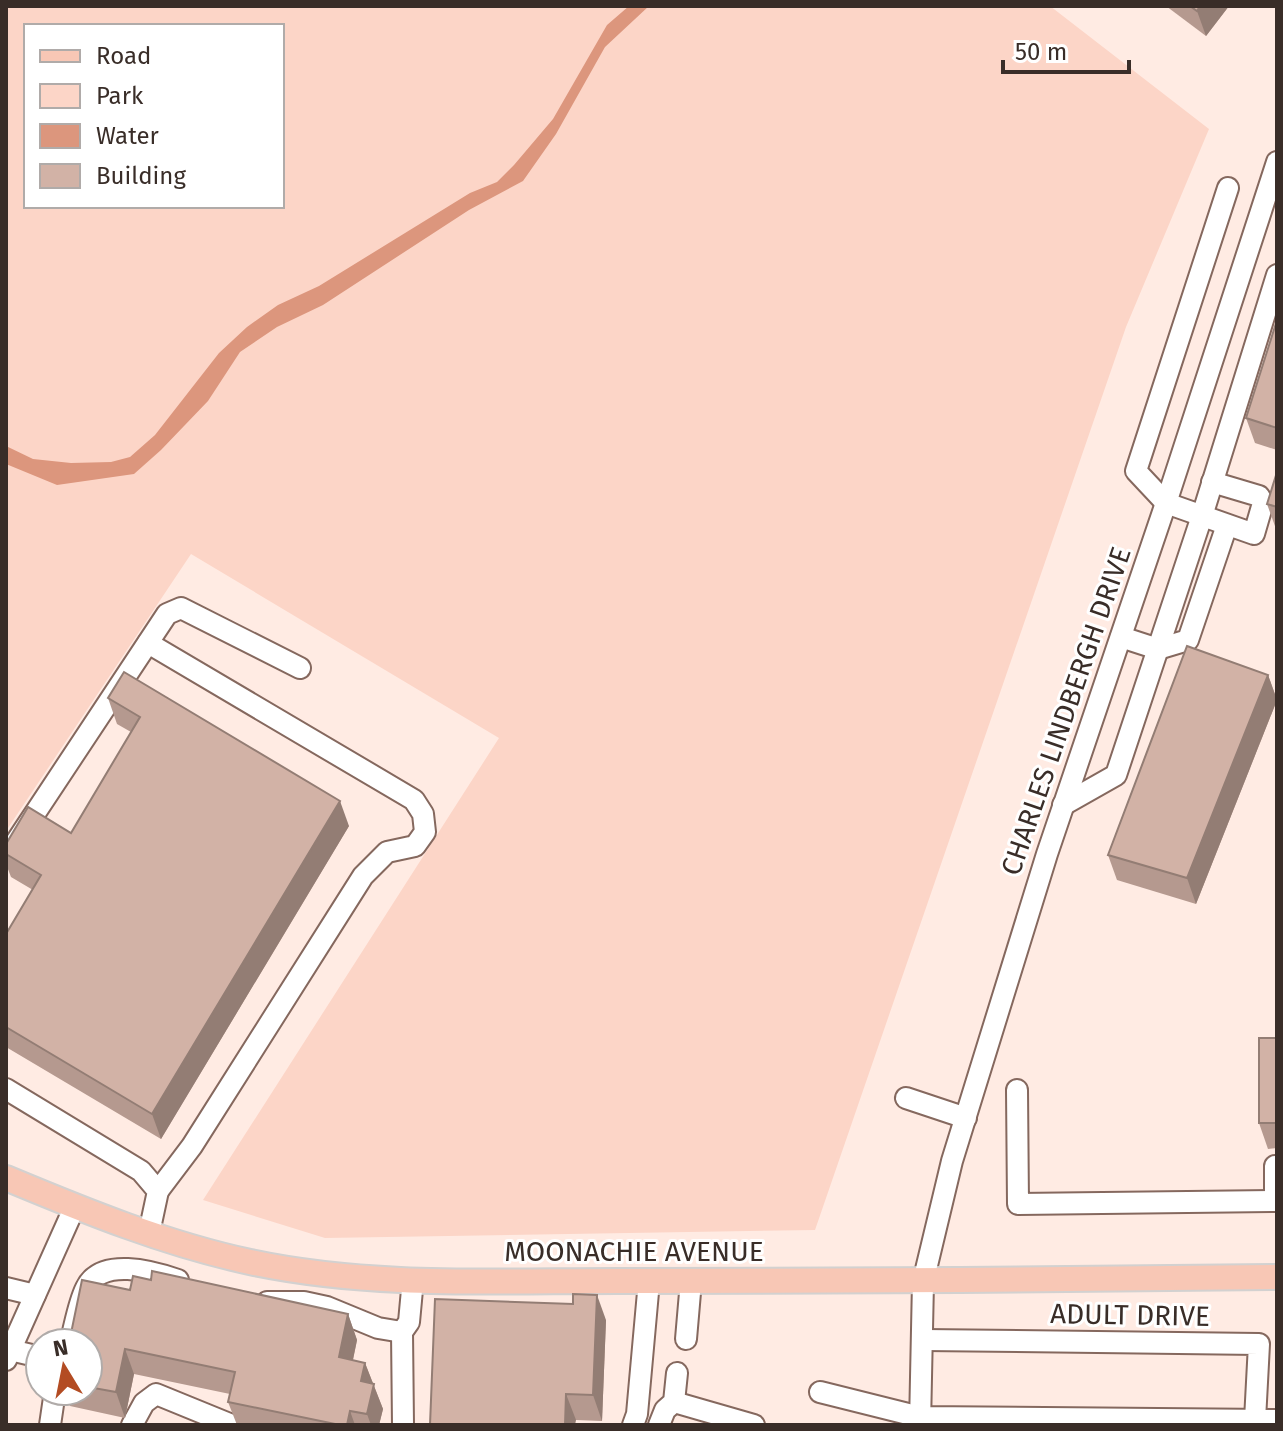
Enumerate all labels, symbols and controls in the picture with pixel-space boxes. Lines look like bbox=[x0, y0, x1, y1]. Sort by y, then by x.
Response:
legend bbox=[24, 24, 284, 208]
scale bar bbox=[1003, 24, 1129, 74]
text: 50 m bbox=[1015, 38, 1067, 66]
text: Road bbox=[96, 42, 151, 70]
text: Park bbox=[96, 82, 144, 110]
text: Water bbox=[96, 122, 160, 150]
text: Building bbox=[96, 162, 186, 190]
street label: CHARLES LINDBERGH DRIVE bbox=[994, 543, 1138, 879]
street label: MOONACHIE AVENUE bbox=[504, 1235, 764, 1268]
street label: ADULT DRIVE bbox=[1050, 1297, 1210, 1333]
north arrow bbox=[24, 1327, 104, 1407]
text: N bbox=[51, 1333, 70, 1362]

